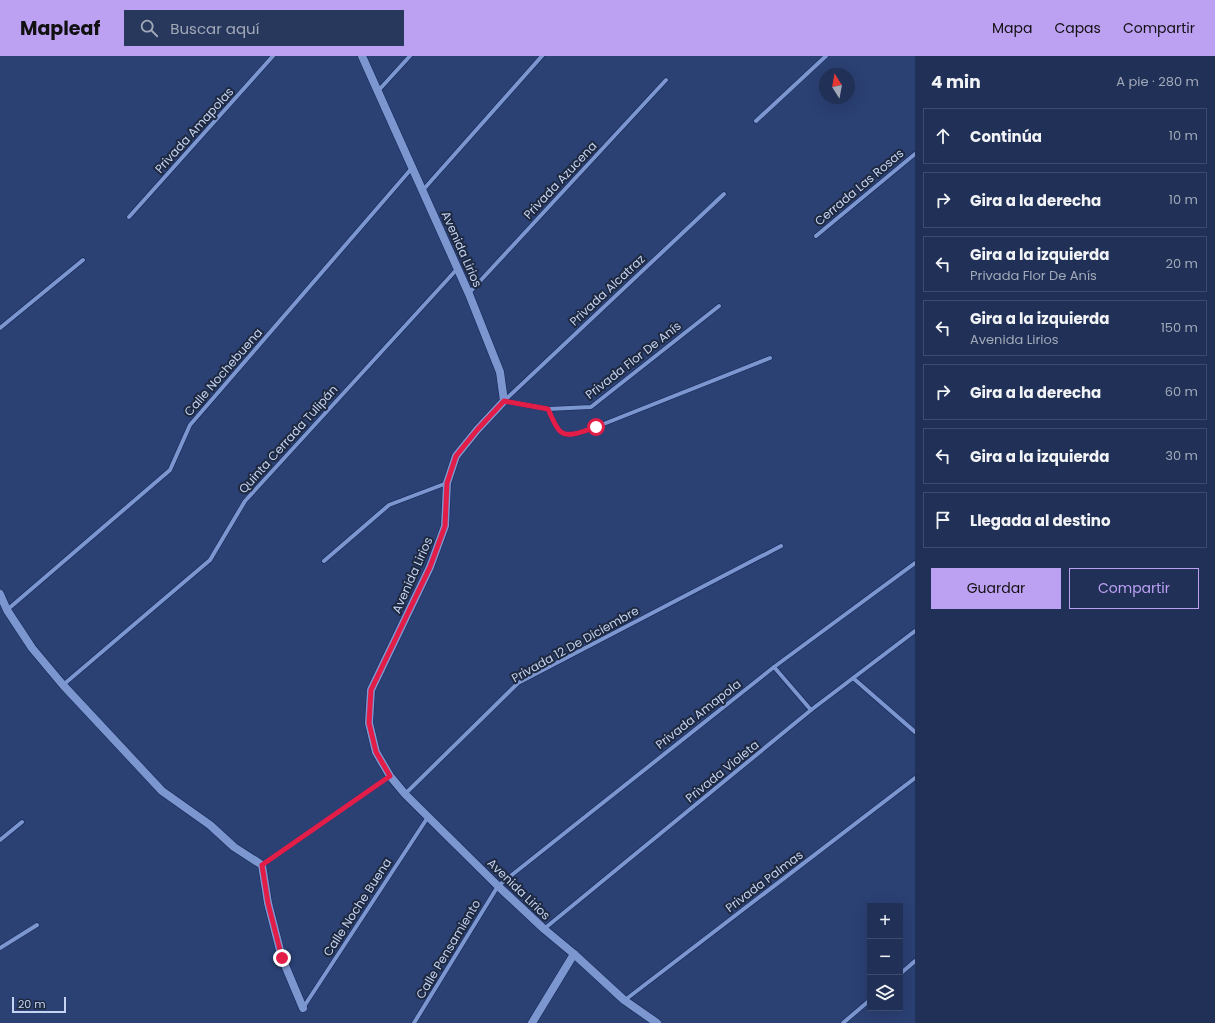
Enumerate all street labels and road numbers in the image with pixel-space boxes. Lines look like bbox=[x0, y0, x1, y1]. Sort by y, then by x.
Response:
street label: Privada Amapolas bbox=[151, 83, 237, 177]
street label: Privada Azucena bbox=[520, 137, 600, 223]
street label: Cerrada Las Rosas bbox=[811, 145, 907, 229]
street label: Avenida Lirios bbox=[438, 208, 486, 290]
street label: Privada Alcatraz bbox=[566, 251, 648, 329]
street label: Privada Flor De Anís bbox=[582, 317, 684, 403]
street label: Calle Nochebuena bbox=[180, 324, 266, 420]
street label: Quinta Cerrada Tulipán bbox=[235, 381, 341, 497]
street label: Avenida Lirios bbox=[388, 534, 436, 616]
street label: Privada 12 De Diciembre bbox=[508, 602, 642, 686]
street label: Privada Amapola bbox=[652, 675, 744, 753]
street label: Privada Violeta bbox=[682, 736, 762, 806]
street label: Privada Palmas bbox=[722, 846, 806, 916]
street label: Avenida Lirios bbox=[484, 854, 554, 924]
street label: Calle Noche Buena bbox=[319, 855, 395, 959]
street label: Calle Pensamiento bbox=[412, 896, 485, 1002]

